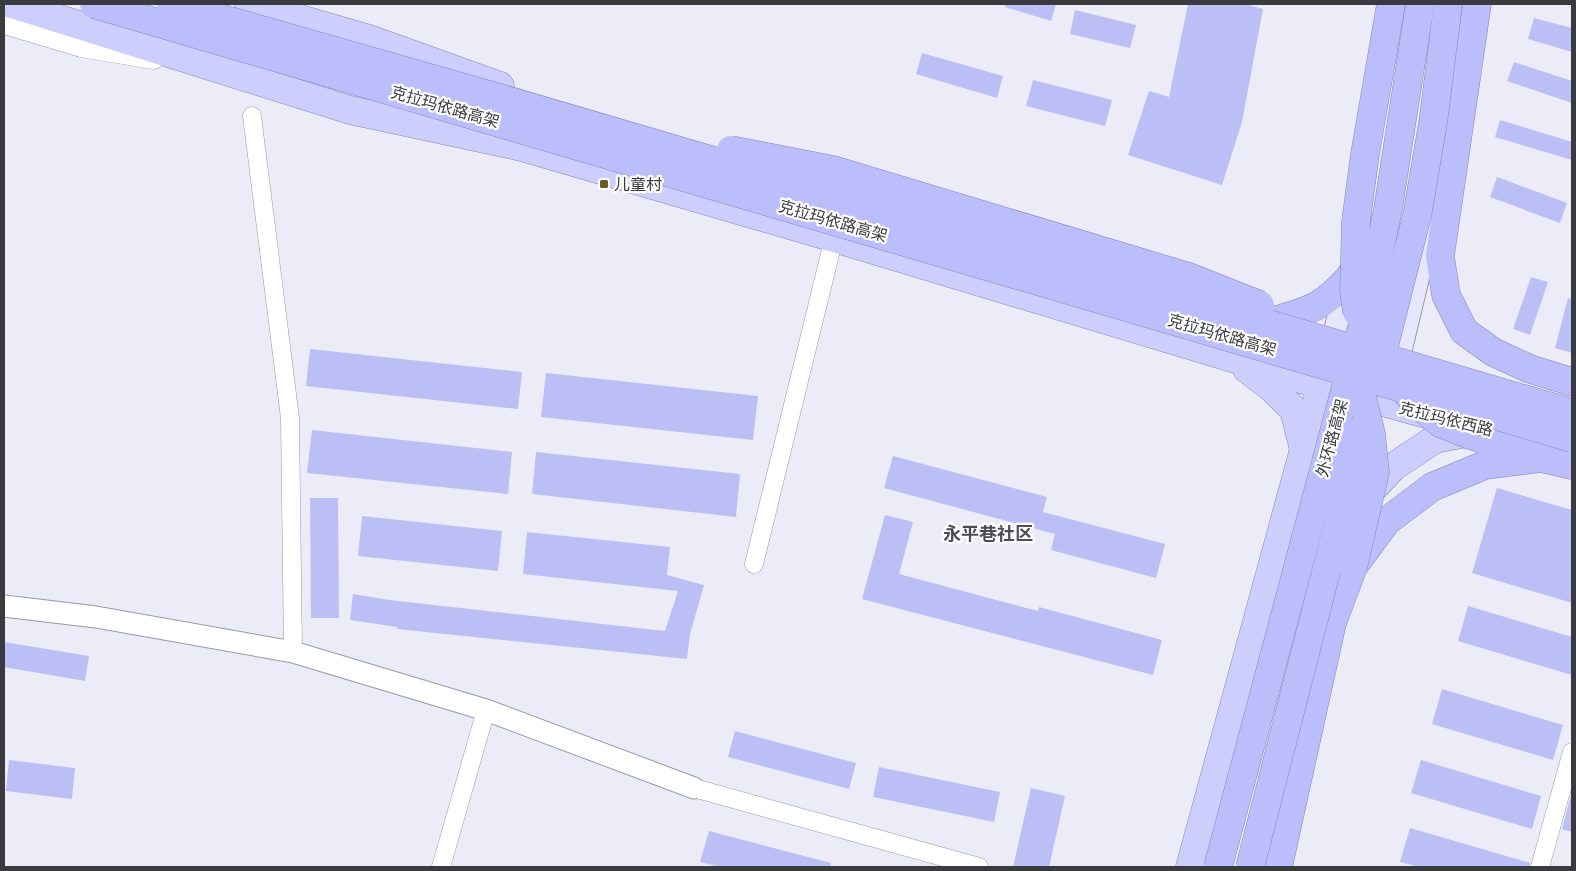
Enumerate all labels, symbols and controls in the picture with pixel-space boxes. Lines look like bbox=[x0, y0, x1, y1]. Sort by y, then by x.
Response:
street label: 克拉玛依路高架 bbox=[389, 82, 501, 132]
place label: 儿童村 bbox=[614, 175, 662, 194]
marker: 儿童村 bbox=[598, 178, 610, 190]
street label: 克拉玛依路高架 bbox=[777, 196, 889, 246]
street label: 克拉玛依路高架 bbox=[1166, 310, 1278, 360]
street label: 外环路高架 bbox=[1312, 397, 1352, 479]
street label: 克拉玛依西路 bbox=[1397, 398, 1495, 440]
district label: 永平巷社区 bbox=[943, 523, 1033, 545]

